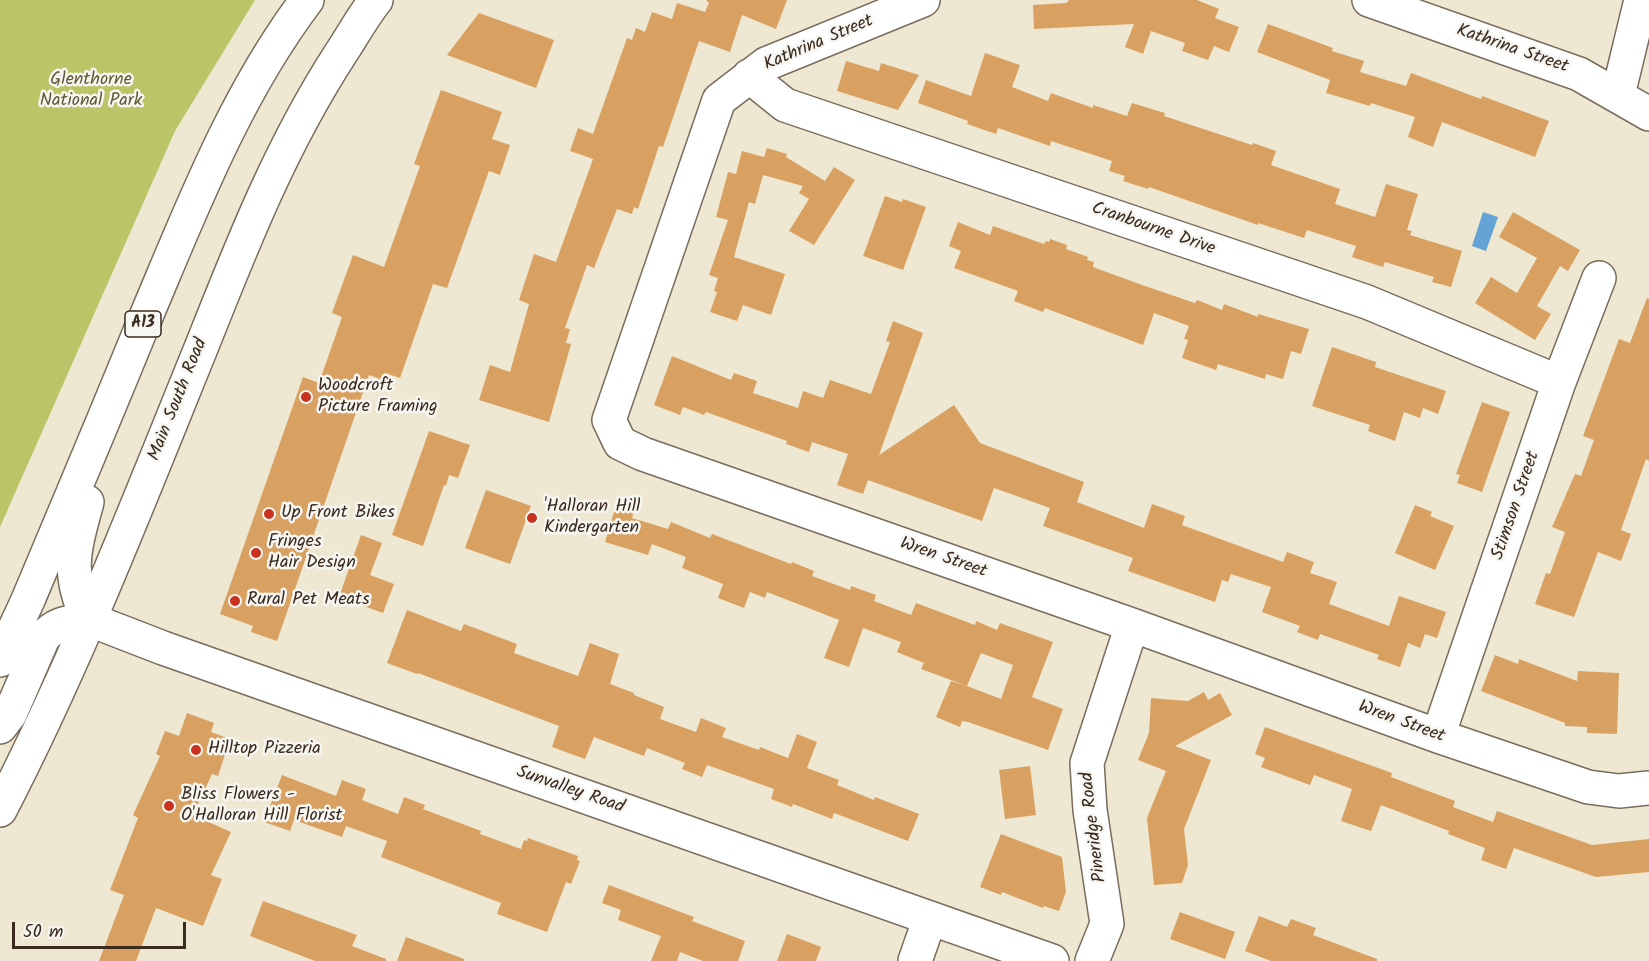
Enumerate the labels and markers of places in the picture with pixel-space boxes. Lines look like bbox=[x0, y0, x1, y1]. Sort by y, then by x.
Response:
place label: Woodcroft Picture Framing bbox=[318, 376, 438, 418]
marker: Woodcroft Picture Framing bbox=[299, 390, 313, 404]
place label: 'Halloran Hill Kindergarten bbox=[544, 497, 640, 540]
place label: Up Front Bikes bbox=[281, 503, 395, 525]
marker: Up Front Bikes bbox=[262, 507, 276, 521]
marker: 'Halloran Hill Kindergarten bbox=[525, 511, 539, 525]
place label: Fringes Hair Design bbox=[268, 532, 356, 574]
marker: Fringes Hair Design bbox=[249, 546, 263, 560]
place label: Rural Pet Meats bbox=[247, 590, 370, 612]
marker: Rural Pet Meats bbox=[228, 594, 242, 608]
place label: Hilltop Pizzeria bbox=[208, 739, 321, 761]
marker: Hilltop Pizzeria bbox=[189, 743, 203, 757]
place label: Bliss Flowers - O'Halloran Hill Florist bbox=[181, 785, 343, 828]
marker: Bliss Flowers - O'Halloran Hill Florist bbox=[162, 799, 176, 813]

